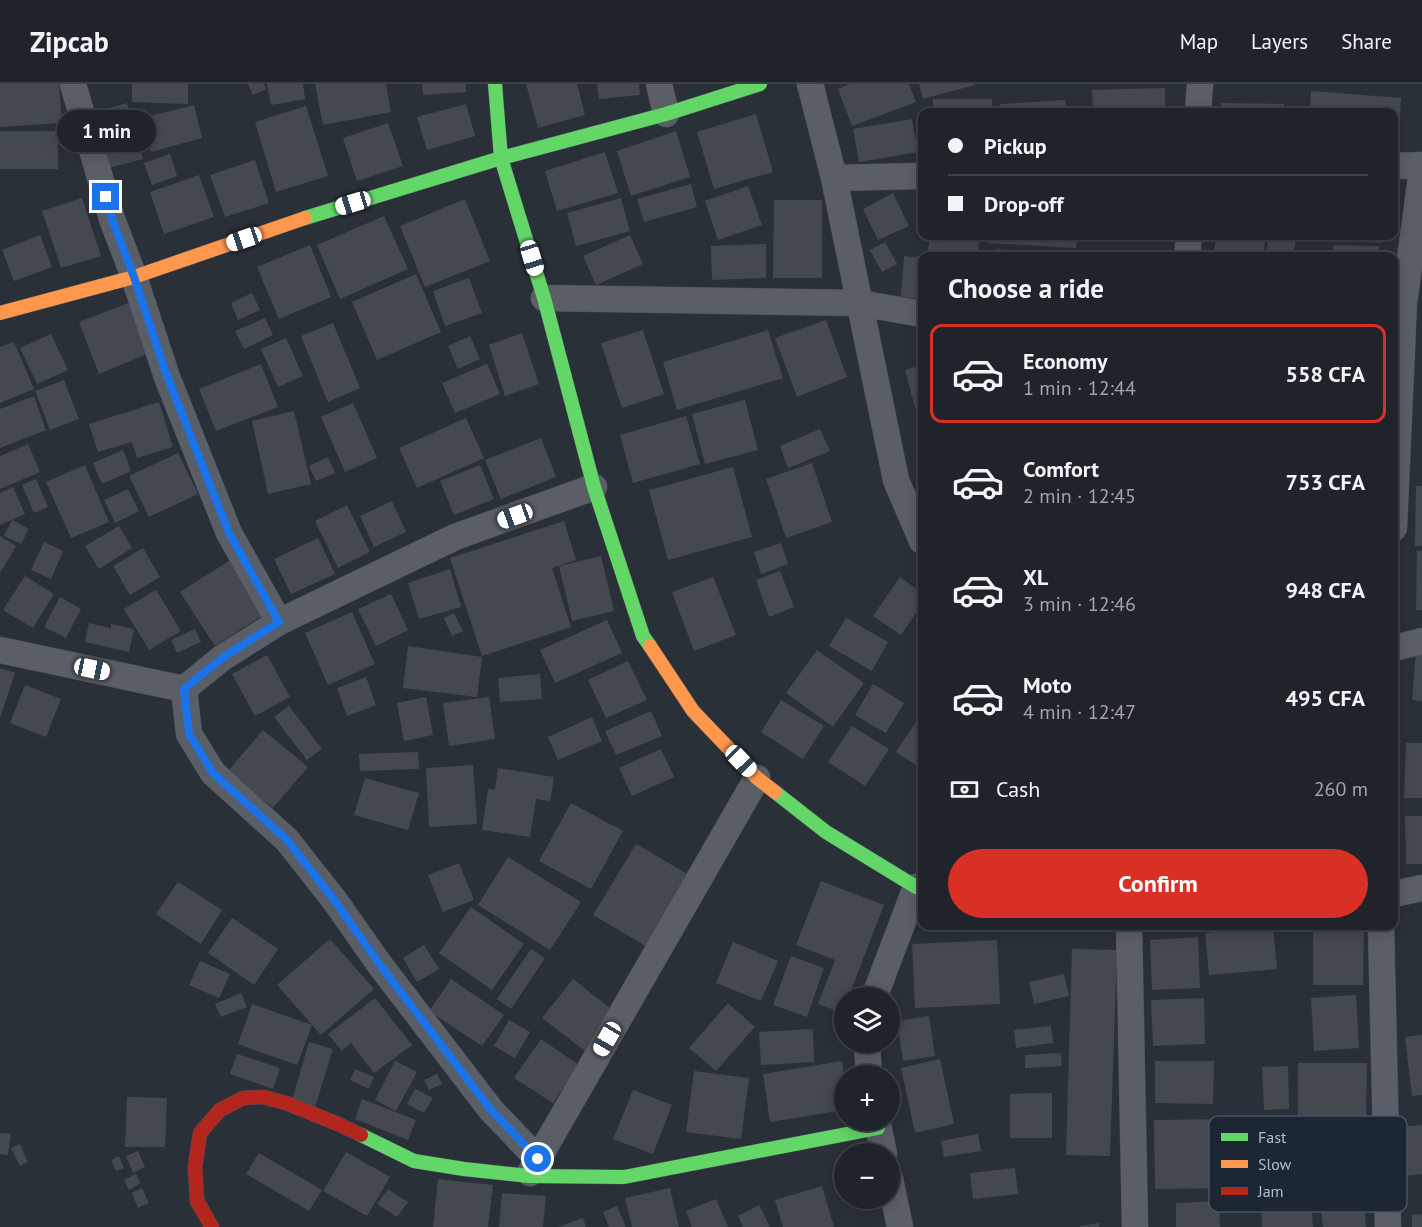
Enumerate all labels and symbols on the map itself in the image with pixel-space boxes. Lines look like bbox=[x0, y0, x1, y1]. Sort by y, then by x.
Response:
callout: 1 min bbox=[57, 110, 156, 152]
route end bbox=[92, 183, 119, 210]
car bbox=[333, 189, 373, 217]
car bbox=[224, 225, 264, 253]
car bbox=[518, 238, 546, 278]
car bbox=[495, 501, 535, 531]
car bbox=[73, 656, 111, 682]
car bbox=[722, 742, 760, 780]
car bbox=[590, 1019, 624, 1059]
legend bbox=[1209, 1116, 1407, 1212]
text: Fast bbox=[1258, 1127, 1287, 1147]
route start bbox=[524, 1145, 551, 1172]
text: Slow bbox=[1258, 1154, 1292, 1174]
text: Jam bbox=[1257, 1181, 1284, 1201]

